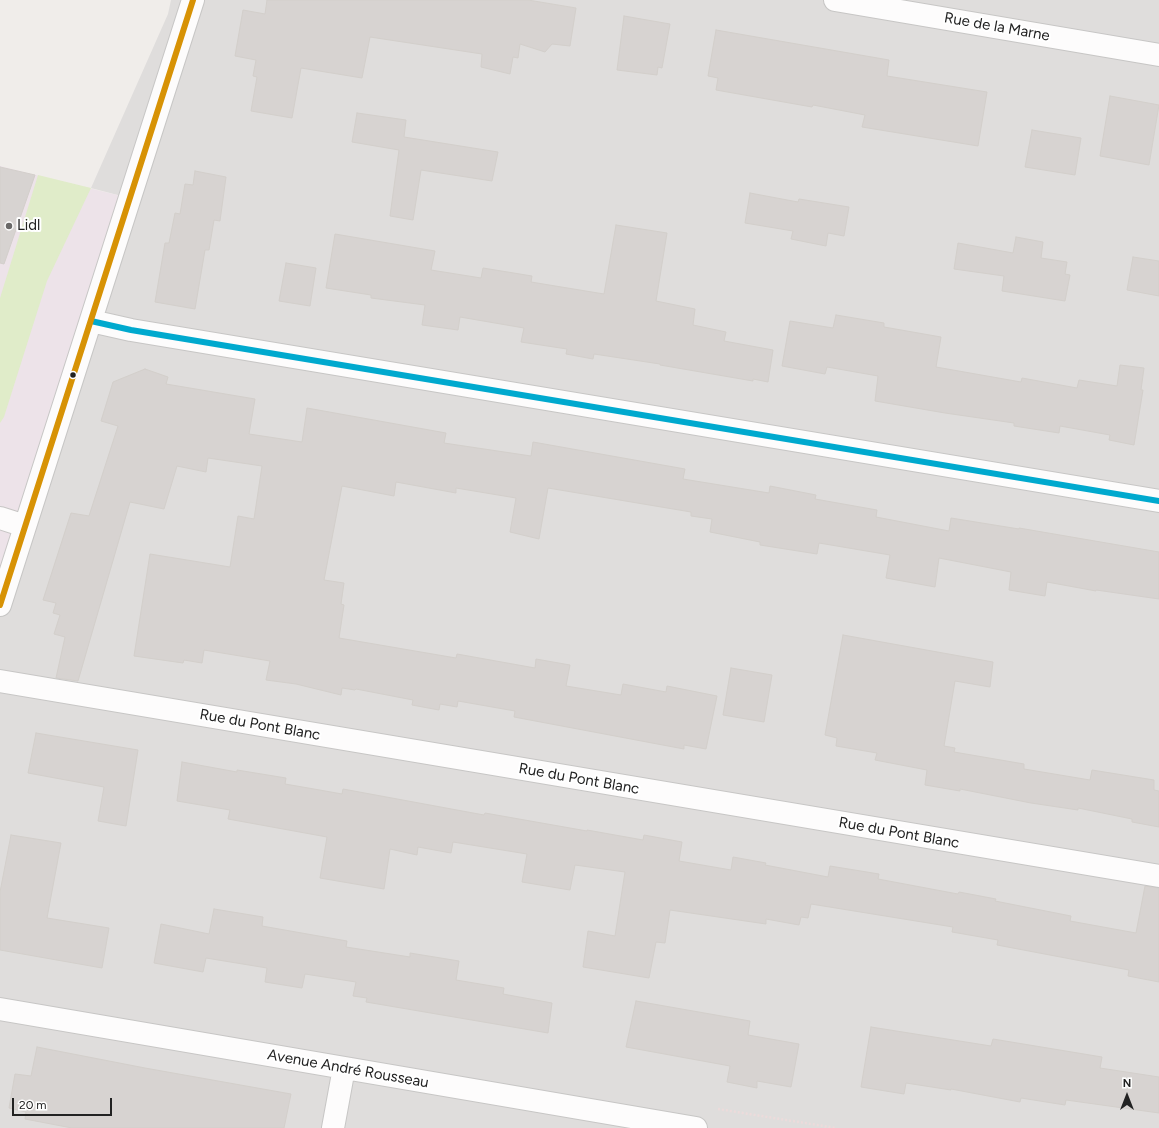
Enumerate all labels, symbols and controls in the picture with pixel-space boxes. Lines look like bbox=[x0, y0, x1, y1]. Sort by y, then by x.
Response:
street label: Rue de la Marne bbox=[943, 9, 1051, 45]
place label: Lidl bbox=[17, 217, 40, 235]
marker: Lidl bbox=[4, 221, 14, 231]
unlabelled marker bbox=[68, 370, 78, 380]
street label: Rue du Pont Blanc bbox=[198, 706, 322, 744]
street label: Rue du Pont Blanc bbox=[517, 760, 641, 798]
street label: Rue du Pont Blanc bbox=[837, 814, 961, 852]
street label: Avenue André Rousseau bbox=[266, 1046, 430, 1092]
north arrow bbox=[1107, 1076, 1147, 1116]
text: N bbox=[1123, 1077, 1131, 1090]
scale bar bbox=[14, 1090, 114, 1116]
text: 20 m bbox=[19, 1098, 47, 1112]

